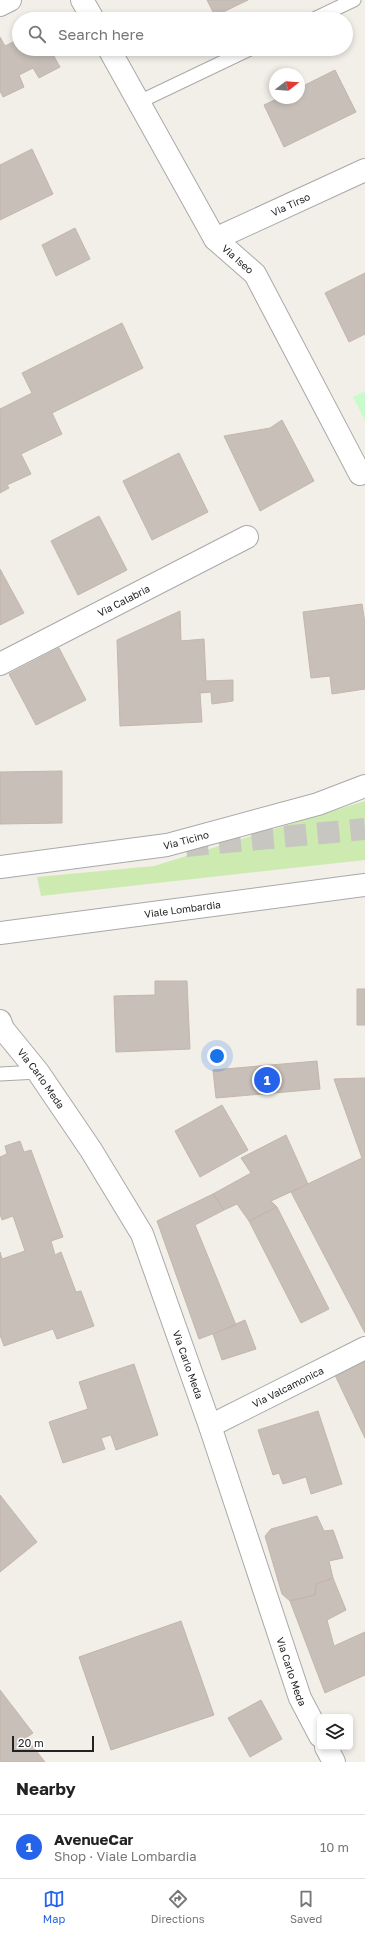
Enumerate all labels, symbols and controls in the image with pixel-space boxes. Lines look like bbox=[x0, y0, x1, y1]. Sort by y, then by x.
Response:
search box bbox=[12, 12, 353, 56]
icon: search bbox=[26, 23, 48, 45]
text: Search here bbox=[58, 25, 144, 43]
north arrow bbox=[269, 68, 305, 104]
street label: Via Tirso bbox=[269, 190, 312, 218]
street label: Via Iseo bbox=[220, 242, 256, 276]
street label: Via Calabria bbox=[95, 582, 152, 619]
street label: Via Ticino bbox=[162, 828, 210, 851]
street label: Viale Lombardia bbox=[143, 898, 221, 920]
street label: Via Carlo Meda bbox=[15, 1046, 67, 1111]
your location bbox=[207, 1046, 227, 1066]
pin: 1 bbox=[254, 1065, 280, 1095]
street label: Via Carlo Meda bbox=[171, 1329, 206, 1400]
street label: Via Valcamonica bbox=[250, 1364, 325, 1410]
street label: Via Carlo Meda bbox=[274, 1636, 309, 1708]
map controls bbox=[317, 1714, 353, 1750]
button: layers bbox=[317, 1714, 353, 1750]
scale bar bbox=[12, 1734, 94, 1753]
text: 20 m bbox=[18, 1736, 44, 1749]
text: Nearby bbox=[16, 1778, 76, 1799]
text: AvenueCar bbox=[54, 1830, 133, 1848]
text: 1 bbox=[26, 1839, 32, 1855]
text: 10 m bbox=[320, 1839, 349, 1855]
text: Shop · Viale Lombardia bbox=[54, 1848, 197, 1864]
tab: Map bbox=[43, 1888, 65, 1925]
tab: Directions bbox=[151, 1888, 205, 1925]
tab: Saved bbox=[290, 1888, 322, 1925]

